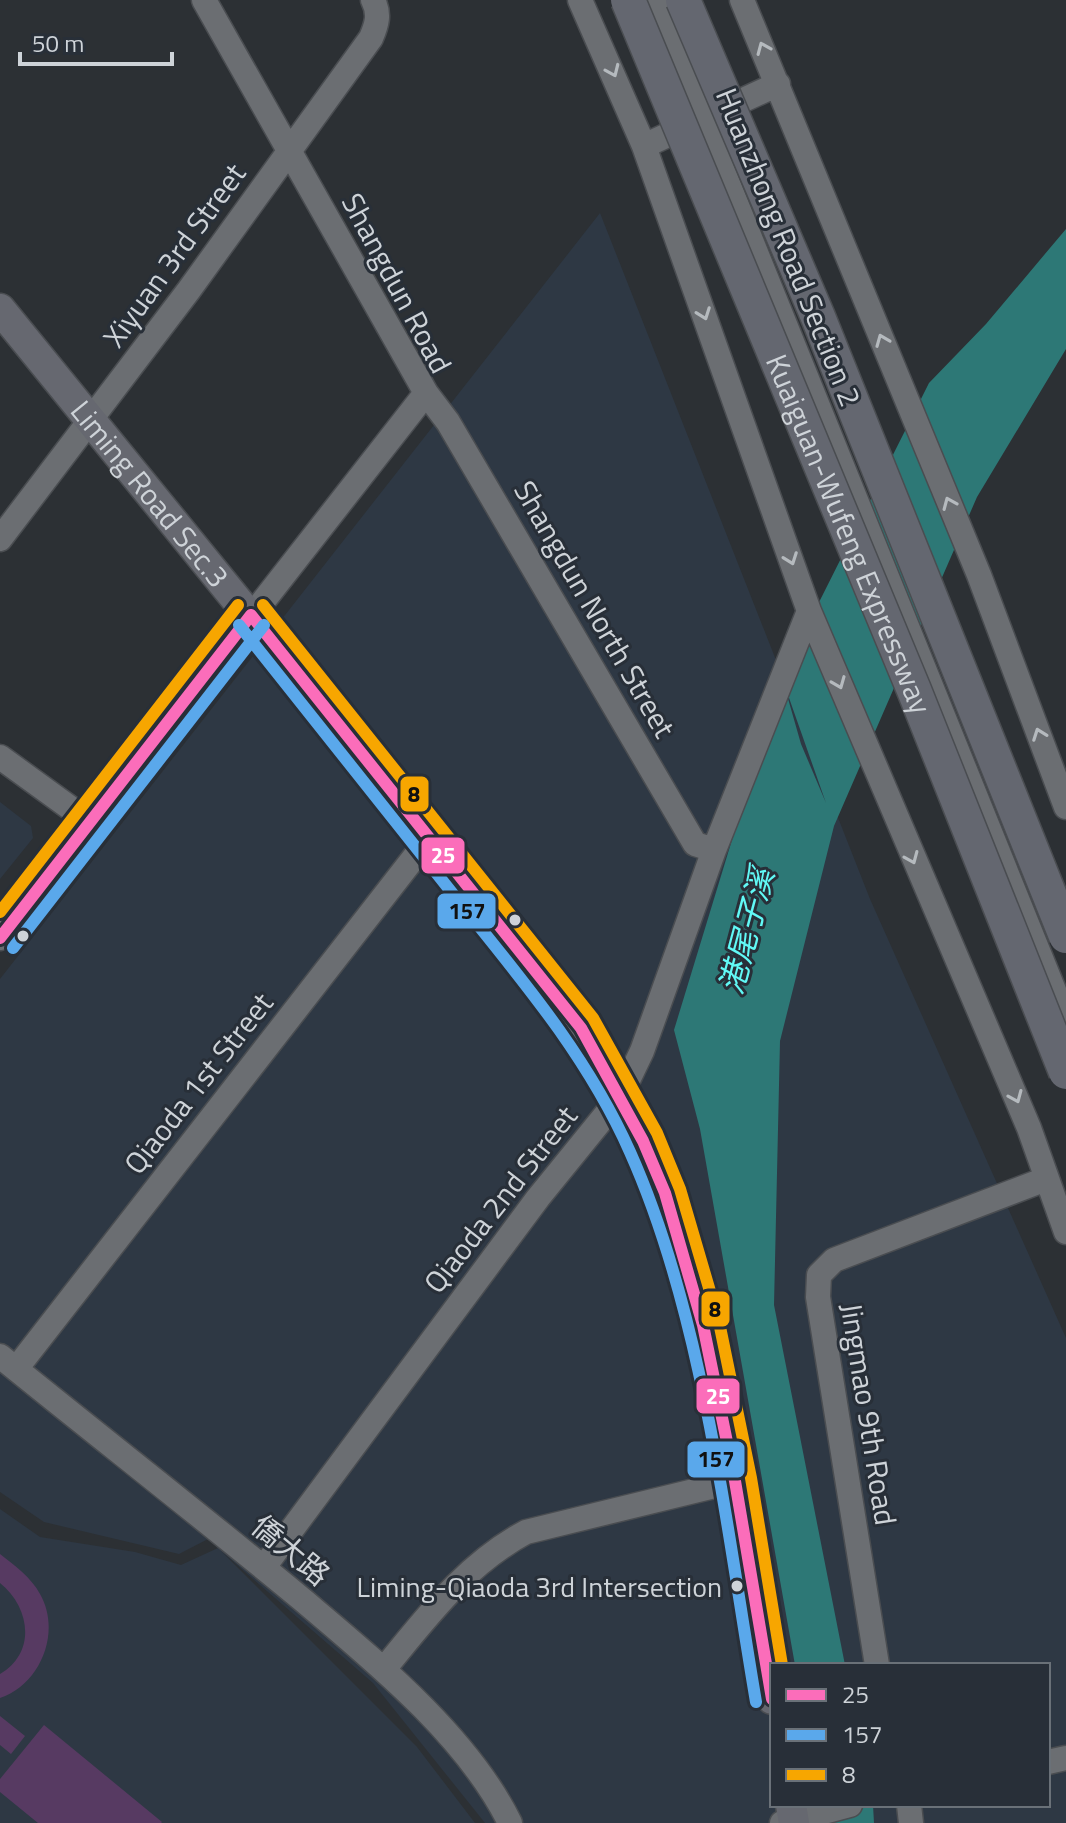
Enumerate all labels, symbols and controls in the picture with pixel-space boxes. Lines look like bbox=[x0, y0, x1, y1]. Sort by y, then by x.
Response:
scale bar bbox=[20, 16, 172, 66]
text: 50 m bbox=[32, 25, 84, 61]
one-way arrow bbox=[756, 42, 772, 56]
one-way arrow bbox=[603, 63, 619, 77]
street label: Huanzhong Road Section 2 bbox=[704, 81, 874, 413]
street label: Xiyuan 3rd Street bbox=[91, 153, 257, 357]
street label: Shangdun Road bbox=[330, 185, 464, 381]
one-way arrow bbox=[694, 307, 711, 321]
one-way arrow bbox=[876, 334, 892, 349]
street label: Kuaiguan-Wufeng Expressway bbox=[754, 347, 944, 721]
street label: Liming Road Sec.3 bbox=[60, 390, 241, 597]
street label: Shangdun North Street bbox=[502, 472, 688, 747]
one-way arrow bbox=[943, 497, 959, 511]
one-way arrow bbox=[781, 551, 798, 565]
one-way arrow bbox=[829, 675, 846, 689]
one-way arrow bbox=[1032, 728, 1049, 742]
line badge: 8 bbox=[399, 775, 430, 813]
text: 8 bbox=[408, 777, 420, 811]
line badge: 25 bbox=[420, 836, 466, 875]
text: 25 bbox=[431, 838, 455, 872]
one-way arrow bbox=[903, 850, 919, 864]
water label: 港尾子溪 bbox=[706, 859, 787, 999]
line badge: 157 bbox=[436, 892, 497, 930]
text: 157 bbox=[449, 894, 485, 928]
unlabelled marker bbox=[507, 912, 523, 928]
unlabelled marker bbox=[15, 928, 31, 944]
street label: Qiaoda 1st Street bbox=[112, 982, 284, 1184]
one-way arrow bbox=[1006, 1088, 1022, 1103]
street label: Qiaoda 2nd Street bbox=[412, 1095, 588, 1303]
line badge: 8 bbox=[700, 1290, 731, 1328]
text: 8 bbox=[709, 1292, 721, 1326]
street label: Jingmao 9th Road bbox=[829, 1300, 909, 1528]
line badge: 25 bbox=[695, 1377, 741, 1415]
text: 25 bbox=[706, 1379, 730, 1413]
line badge: 157 bbox=[686, 1440, 746, 1479]
text: 157 bbox=[698, 1442, 734, 1476]
street label: 僑大路 bbox=[242, 1503, 340, 1597]
place label: Liming-Qiaoda 3rd Intersection bbox=[357, 1565, 722, 1608]
marker: Liming-Qiaoda 3rd Intersection bbox=[729, 1578, 745, 1594]
legend bbox=[770, 1663, 1050, 1807]
text: 25 bbox=[842, 1676, 869, 1712]
text: 157 bbox=[842, 1716, 882, 1752]
text: 8 bbox=[842, 1756, 855, 1792]

